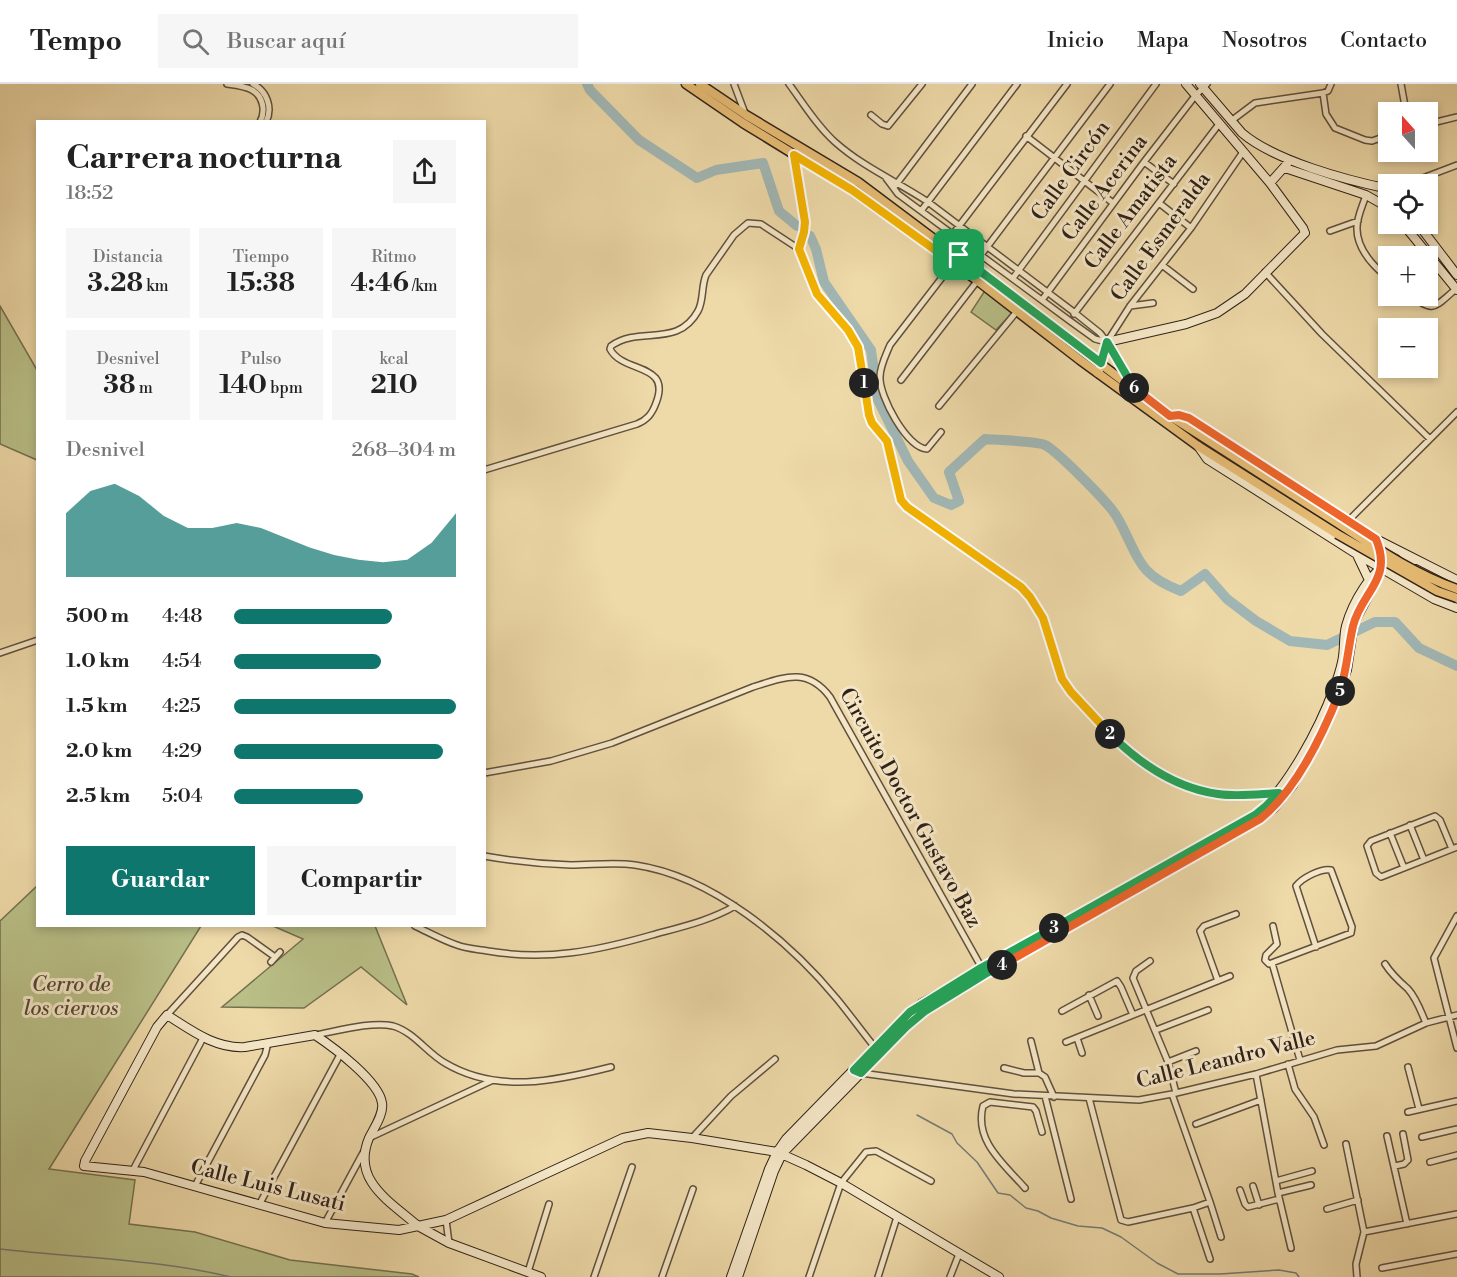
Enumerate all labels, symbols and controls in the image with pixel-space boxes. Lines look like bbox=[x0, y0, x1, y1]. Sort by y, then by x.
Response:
search box bbox=[158, 14, 578, 68]
text: Tempo bbox=[30, 24, 122, 59]
icon: search bbox=[179, 25, 212, 58]
text: Buscar aquí bbox=[227, 28, 345, 55]
text: Inicio bbox=[1047, 28, 1104, 54]
text: Mapa bbox=[1137, 28, 1189, 54]
text: Nosotros bbox=[1222, 28, 1307, 54]
text: Contacto bbox=[1340, 28, 1427, 54]
north arrow bbox=[1378, 102, 1438, 162]
map controls bbox=[1378, 102, 1438, 378]
street label: Calle Circón bbox=[1026, 115, 1116, 226]
street label: Calle Acerina bbox=[1056, 129, 1154, 247]
text: Carrera nocturna bbox=[66, 138, 342, 179]
button: share bbox=[393, 140, 456, 203]
street label: Calle Amatista bbox=[1079, 149, 1183, 275]
street label: Calle Esmeralda bbox=[1105, 167, 1217, 307]
button: locate bbox=[1378, 174, 1438, 234]
text: 18:52 bbox=[66, 181, 113, 206]
pin bbox=[933, 229, 984, 280]
icon: arrive bbox=[942, 238, 975, 271]
button: + bbox=[1378, 246, 1438, 306]
text: Distancia bbox=[93, 247, 163, 267]
text: Tiempo bbox=[233, 247, 289, 267]
text: Ritmo bbox=[372, 247, 416, 267]
text: 3.28 bbox=[87, 267, 143, 299]
text: 15:38 bbox=[227, 267, 295, 299]
text: 4:46 bbox=[350, 267, 409, 299]
text: km bbox=[143, 276, 169, 296]
text: /km bbox=[409, 276, 438, 296]
button: − bbox=[1378, 318, 1438, 378]
text: Desnivel bbox=[97, 349, 159, 369]
text: Pulso bbox=[241, 349, 281, 369]
text: kcal bbox=[379, 349, 409, 369]
pin: 1 bbox=[849, 368, 879, 398]
text: 38 bbox=[103, 369, 135, 401]
text: 140 bbox=[219, 369, 267, 401]
text: 210 bbox=[370, 369, 418, 401]
text: 1 bbox=[860, 373, 868, 393]
pin: 6 bbox=[1119, 373, 1149, 403]
text: m bbox=[135, 378, 153, 398]
text: bpm bbox=[267, 378, 303, 398]
text: 6 bbox=[1129, 378, 1139, 398]
text: Desnivel bbox=[66, 438, 145, 463]
text: 268–304 m bbox=[352, 438, 456, 463]
text: 500 m bbox=[66, 604, 129, 629]
text: 4:48 bbox=[162, 604, 203, 629]
text: 1.0 km bbox=[66, 649, 130, 674]
text: 4:54 bbox=[162, 649, 202, 674]
pin: 5 bbox=[1325, 676, 1355, 706]
text: 5 bbox=[1335, 681, 1345, 701]
street label: Circuito Doctor Gustavo Baz bbox=[833, 683, 987, 933]
text: 1.5 km bbox=[66, 694, 127, 719]
text: 4:25 bbox=[162, 694, 201, 719]
pin: 2 bbox=[1095, 719, 1125, 749]
text: 2 bbox=[1105, 724, 1115, 744]
text: 2.0 km bbox=[66, 739, 132, 764]
text: 4:29 bbox=[162, 739, 202, 764]
text: 2.5 km bbox=[66, 784, 130, 809]
text: 5:04 bbox=[162, 784, 203, 809]
button: Guardar bbox=[66, 846, 255, 915]
button: Compartir bbox=[267, 846, 456, 915]
pin: 3 bbox=[1039, 913, 1069, 943]
text: 3 bbox=[1049, 918, 1059, 938]
pin: 4 bbox=[987, 950, 1017, 980]
text: 4 bbox=[997, 955, 1007, 975]
park label: Cerro de los ciervos bbox=[24, 972, 118, 1022]
street label: Calle Leandro Valle bbox=[1134, 1025, 1318, 1095]
street label: Calle Luis Lusati bbox=[188, 1154, 348, 1218]

